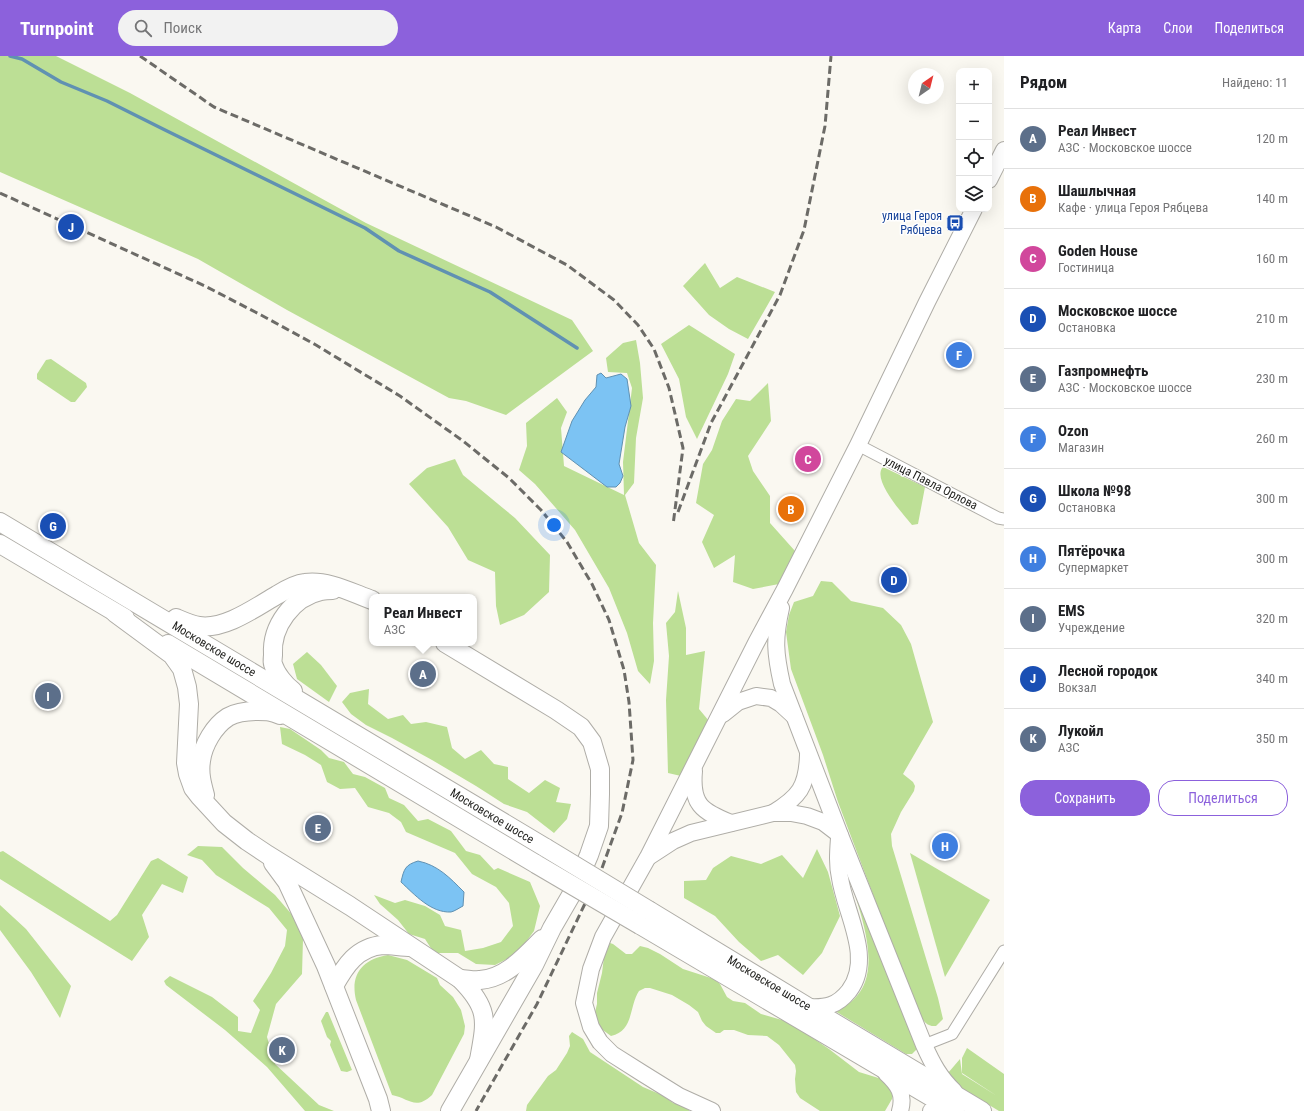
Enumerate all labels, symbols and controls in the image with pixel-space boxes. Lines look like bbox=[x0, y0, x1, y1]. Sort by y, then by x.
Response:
search box bbox=[118, 10, 398, 46]
text: Turnpoint bbox=[20, 17, 94, 40]
icon: search bbox=[132, 17, 154, 39]
text: Поиск bbox=[164, 19, 202, 37]
text: Карта bbox=[1108, 20, 1141, 36]
text: Слои bbox=[1163, 20, 1193, 36]
text: Поделиться bbox=[1215, 20, 1284, 36]
north arrow bbox=[908, 68, 944, 104]
map controls bbox=[956, 68, 992, 212]
button: + bbox=[956, 68, 992, 104]
text: Рядом bbox=[1020, 72, 1067, 92]
text: Найдено: 11 bbox=[1222, 75, 1288, 90]
button: − bbox=[956, 104, 992, 140]
text: Реал Инвест bbox=[1058, 122, 1137, 140]
text: A bbox=[1029, 131, 1037, 146]
text: 120 m bbox=[1256, 131, 1288, 146]
button: locate bbox=[956, 140, 992, 176]
text: АЗС · Московское шоссе bbox=[1058, 140, 1192, 155]
button: layers bbox=[956, 176, 992, 212]
text: Шашлычная bbox=[1058, 182, 1136, 200]
text: B bbox=[1029, 191, 1037, 206]
text: 140 m bbox=[1256, 191, 1288, 206]
text: Кафе · улица Героя Рябцева bbox=[1058, 200, 1208, 215]
place label: улица Героя Рябцева bbox=[882, 209, 942, 237]
pin: J bbox=[58, 212, 84, 242]
bus stop icon: улица Героя Рябцева bbox=[945, 213, 965, 233]
text: Goden House bbox=[1058, 242, 1138, 260]
text: C bbox=[1029, 251, 1037, 266]
text: 160 m bbox=[1256, 251, 1288, 266]
text: Гостиница bbox=[1058, 260, 1114, 275]
text: Московское шоссе bbox=[1058, 302, 1177, 320]
text: D bbox=[1029, 311, 1037, 326]
text: 210 m bbox=[1256, 311, 1288, 326]
text: Остановка bbox=[1058, 320, 1116, 335]
pin: F bbox=[946, 340, 972, 370]
text: Газпромнефть bbox=[1058, 362, 1148, 380]
text: E bbox=[1030, 371, 1036, 386]
text: 230 m bbox=[1256, 371, 1288, 386]
text: АЗС · Московское шоссе bbox=[1058, 380, 1192, 395]
text: Ozon bbox=[1058, 422, 1089, 440]
text: F bbox=[1030, 431, 1036, 446]
text: 260 m bbox=[1256, 431, 1288, 446]
text: Магазин bbox=[1058, 440, 1104, 455]
pin: C bbox=[795, 444, 821, 474]
street label: улица Павла Орлова bbox=[882, 453, 980, 513]
text: Школа №98 bbox=[1058, 482, 1131, 500]
text: G bbox=[1029, 491, 1037, 506]
text: 300 m bbox=[1256, 491, 1288, 506]
pin: B bbox=[778, 494, 804, 524]
text: Остановка bbox=[1058, 500, 1116, 515]
pin: G bbox=[40, 511, 66, 541]
your location bbox=[544, 515, 564, 535]
text: Пятёрочка bbox=[1058, 542, 1125, 560]
text: H bbox=[1029, 551, 1037, 566]
text: 300 m bbox=[1256, 551, 1288, 566]
text: Супермаркет bbox=[1058, 560, 1129, 575]
pin: D bbox=[881, 565, 907, 595]
popup bbox=[369, 594, 477, 646]
text: EMS bbox=[1058, 602, 1085, 620]
text: Реал Инвест bbox=[384, 604, 462, 622]
text: I bbox=[1031, 611, 1035, 626]
text: 320 m bbox=[1256, 611, 1288, 626]
street label: Московское шоссе bbox=[170, 619, 259, 680]
text: Учреждение bbox=[1058, 620, 1125, 635]
text: АЗС bbox=[384, 622, 405, 637]
pin: A bbox=[410, 659, 436, 689]
text: Лесной городок bbox=[1058, 662, 1158, 680]
text: J bbox=[1030, 671, 1036, 686]
text: 340 m bbox=[1256, 671, 1288, 686]
text: Вокзал bbox=[1058, 680, 1097, 695]
pin: I bbox=[35, 681, 61, 711]
text: Лукойл bbox=[1058, 722, 1104, 740]
text: K bbox=[1029, 731, 1037, 746]
text: 350 m bbox=[1256, 731, 1288, 746]
text: АЗС bbox=[1058, 740, 1080, 755]
button: Сохранить bbox=[1020, 780, 1150, 816]
button: Поделиться bbox=[1158, 780, 1288, 816]
street label: Московское шоссе bbox=[448, 786, 537, 847]
pin: E bbox=[305, 813, 331, 843]
pin: H bbox=[932, 831, 958, 861]
street label: Московское шоссе bbox=[725, 953, 814, 1014]
pin: K bbox=[269, 1035, 295, 1065]

